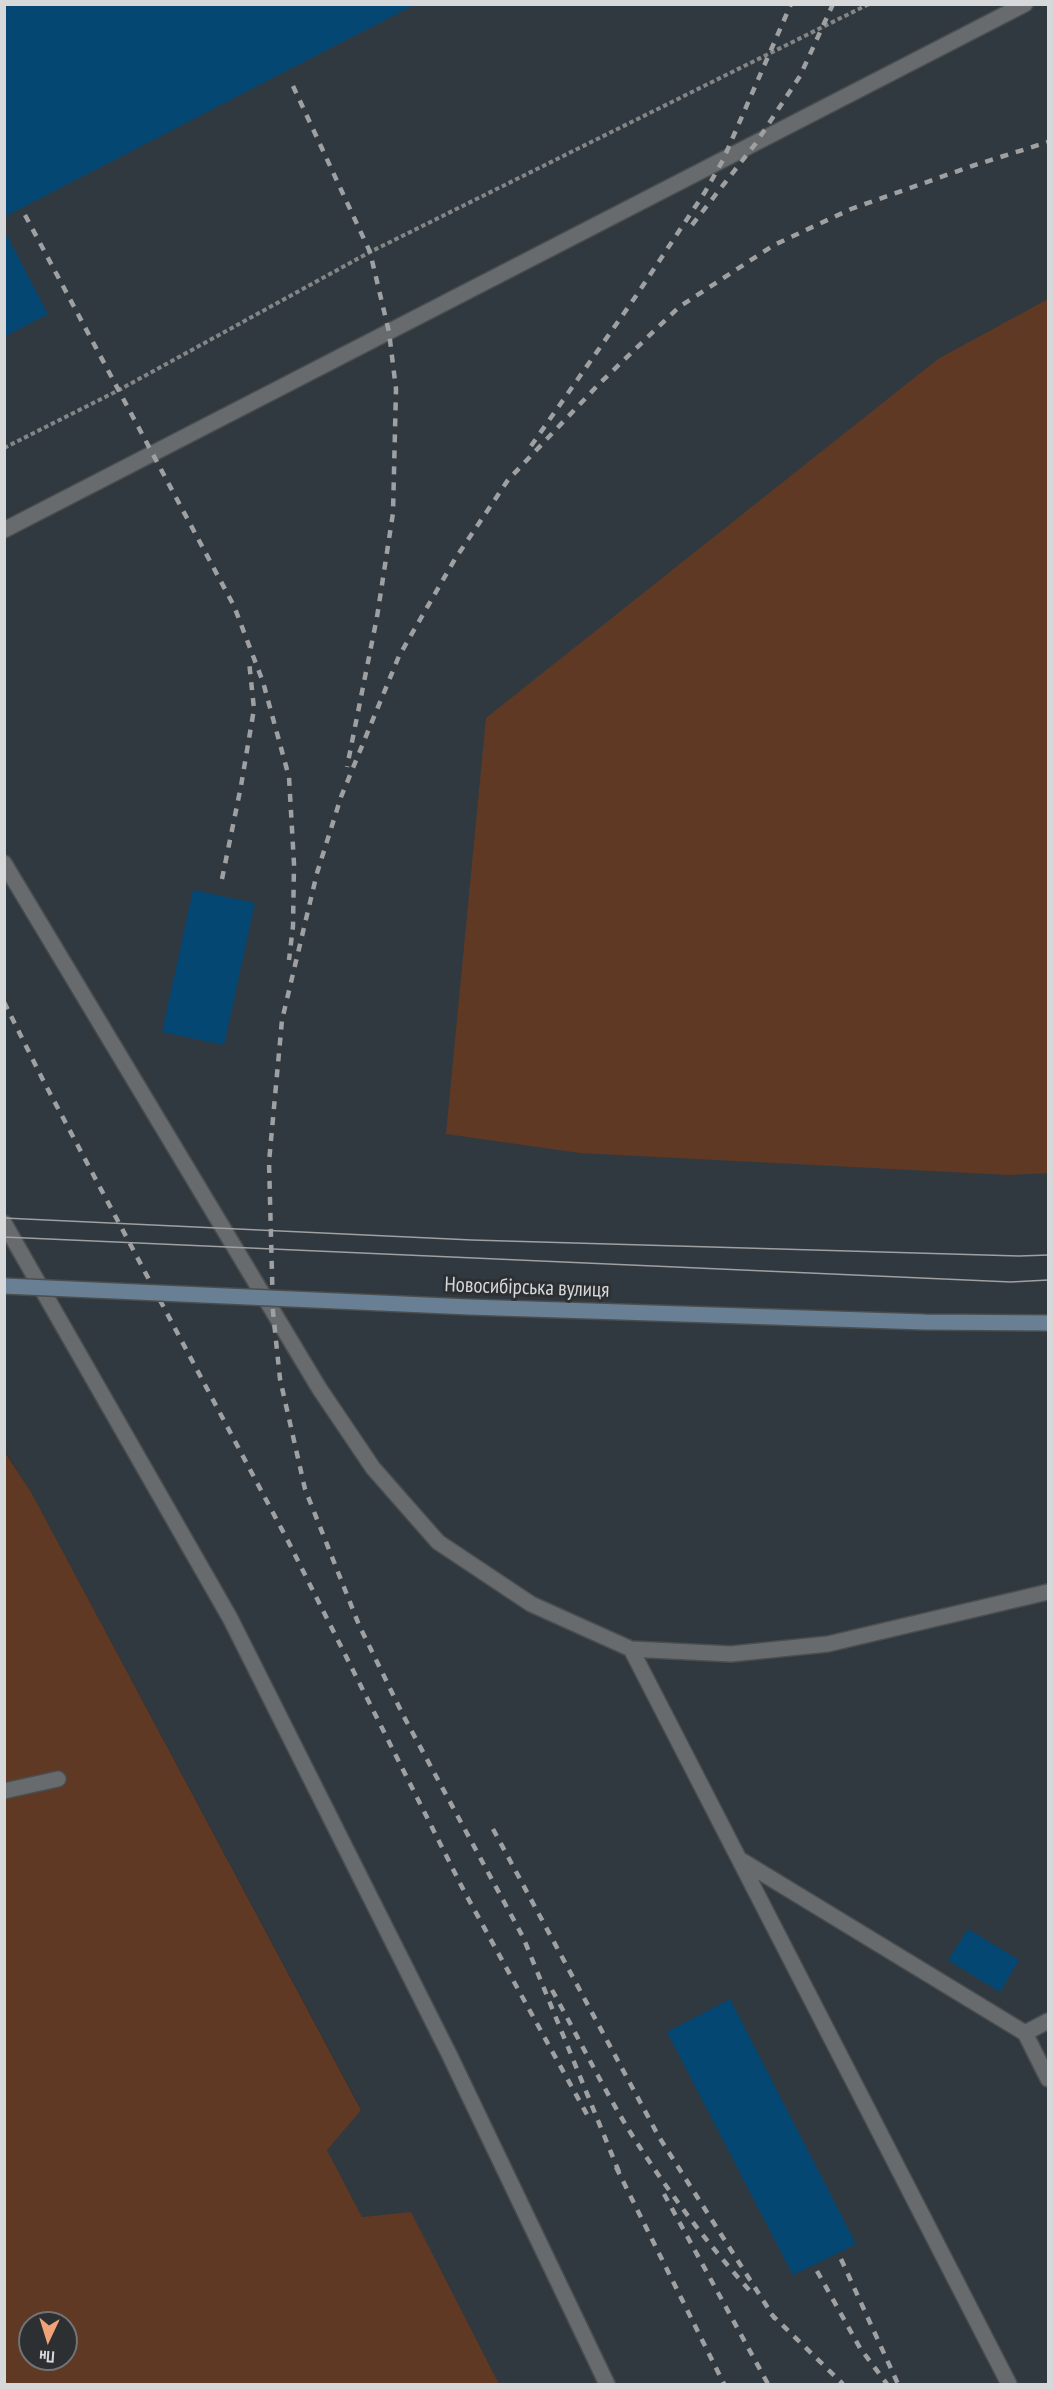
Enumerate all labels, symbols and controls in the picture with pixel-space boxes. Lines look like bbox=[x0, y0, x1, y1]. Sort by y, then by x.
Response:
street label: Новосибірська вулиця bbox=[444, 1273, 610, 1303]
north arrow bbox=[18, 2311, 78, 2371]
text: Пн bbox=[38, 2346, 55, 2367]

